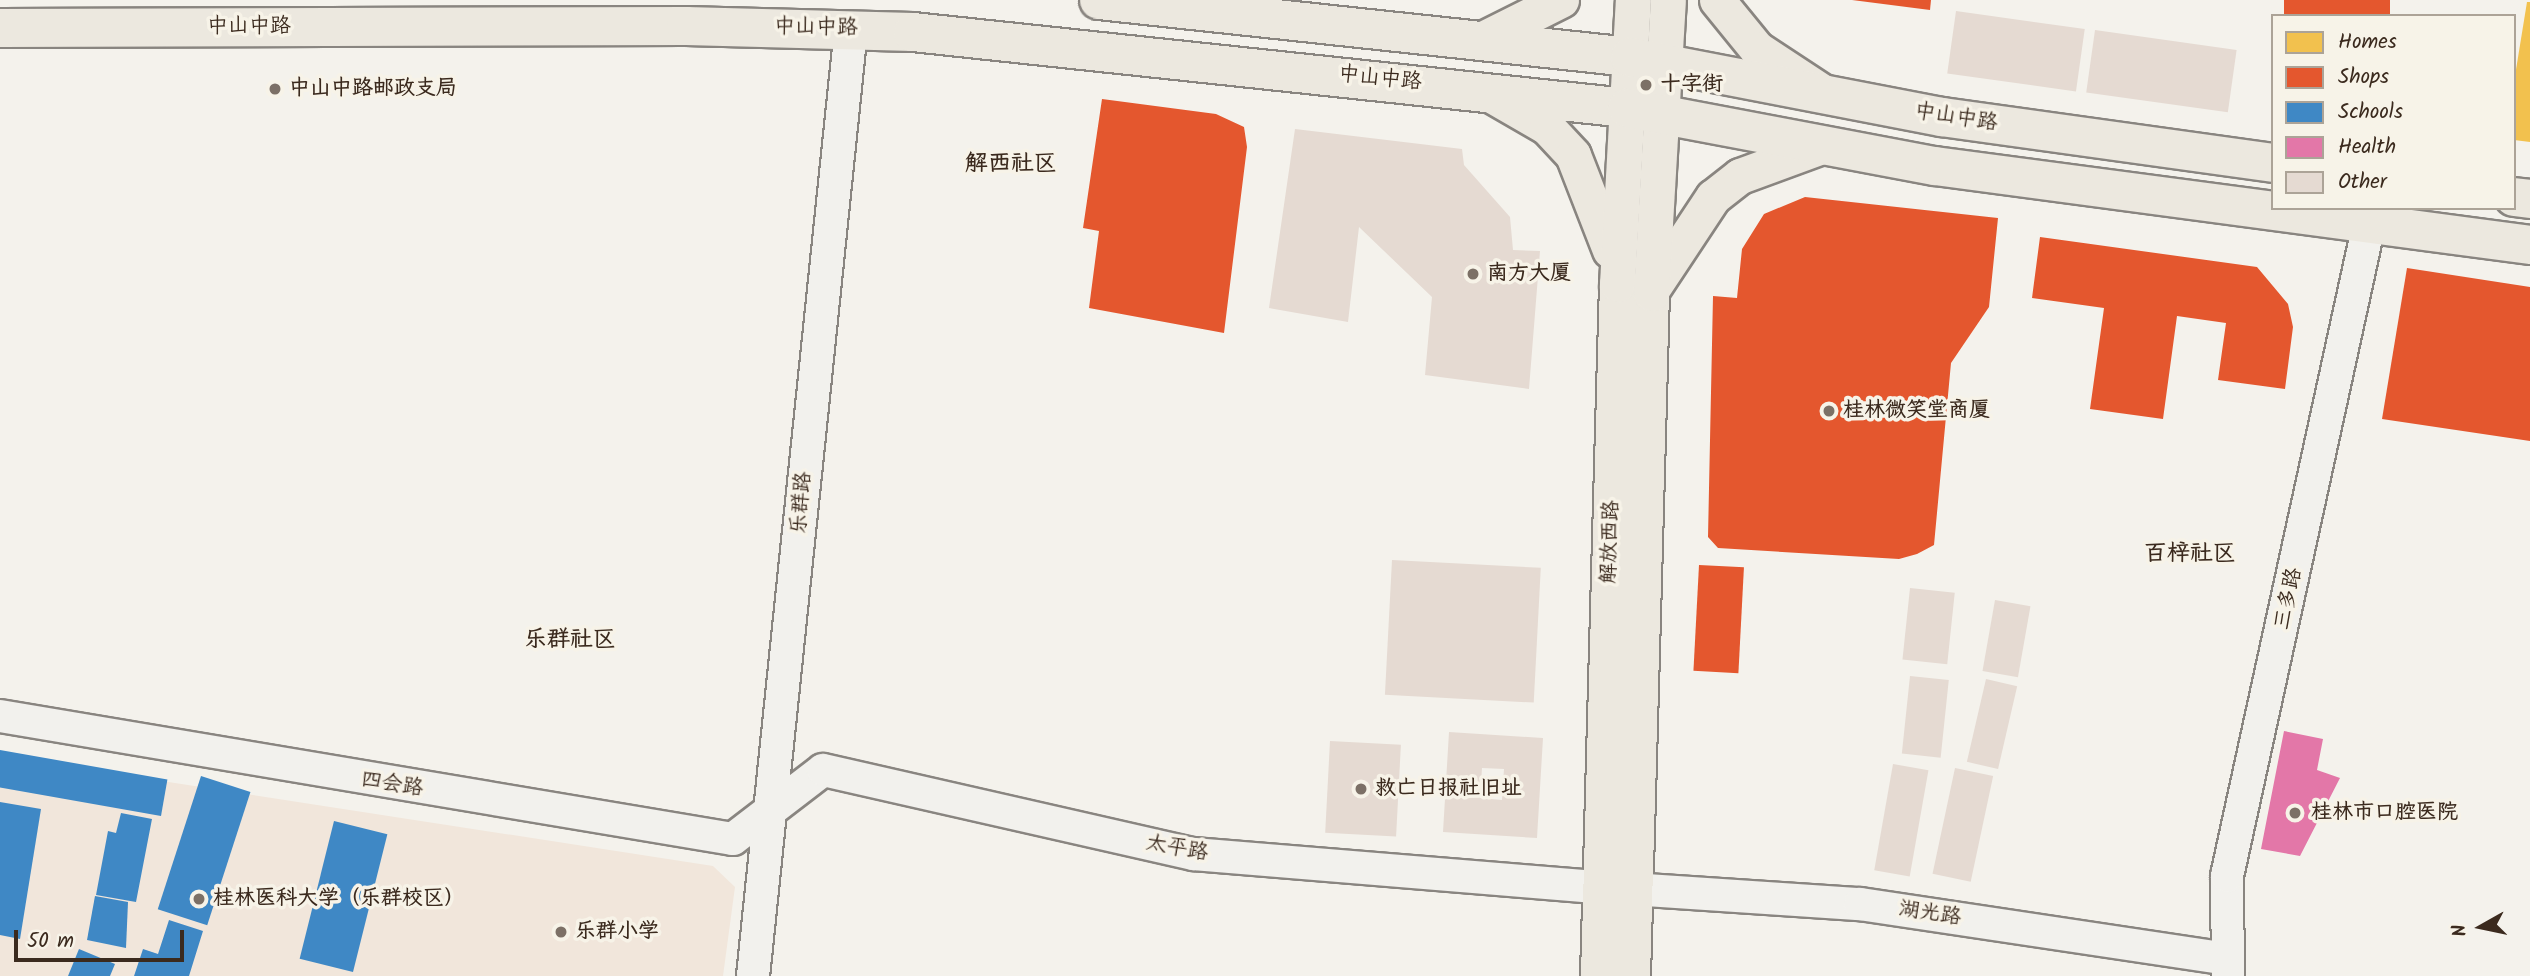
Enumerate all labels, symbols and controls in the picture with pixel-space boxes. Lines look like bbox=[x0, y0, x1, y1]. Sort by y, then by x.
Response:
street label: 中山中路 bbox=[207, 14, 291, 40]
legend bbox=[2271, 14, 2516, 210]
street label: 中山中路 bbox=[774, 15, 858, 41]
text: Homes bbox=[2338, 26, 2397, 59]
text: Shops bbox=[2338, 61, 2389, 94]
street label: 中山中路 bbox=[1337, 62, 1423, 96]
place label: 十字街 bbox=[1660, 72, 1723, 98]
place label: 中山中路邮政支局 bbox=[289, 76, 457, 102]
marker: 十字街 bbox=[1638, 77, 1654, 93]
marker: 中山中路邮政支局 bbox=[267, 81, 283, 97]
text: Schools bbox=[2338, 96, 2403, 129]
street label: 中山中路 bbox=[1913, 99, 1999, 137]
text: Health bbox=[2338, 131, 2396, 164]
district label: 解西社区 bbox=[965, 150, 1057, 178]
text: Other bbox=[2338, 166, 2387, 199]
place label: 南方大厦 bbox=[1487, 261, 1571, 287]
marker: 南方大厦 bbox=[1465, 266, 1481, 282]
place label: 桂林微笑堂商厦 bbox=[1843, 398, 1990, 424]
marker: 桂林微笑堂商厦 bbox=[1821, 403, 1837, 419]
street label: 乐群路 bbox=[787, 471, 817, 535]
street label: 解放西路 bbox=[1597, 500, 1625, 584]
district label: 百梓社区 bbox=[2144, 540, 2236, 568]
street label: 三多路 bbox=[2270, 566, 2308, 632]
district label: 乐群社区 bbox=[524, 626, 616, 654]
street label: 四会路 bbox=[359, 768, 425, 802]
place label: 救亡日报社旧址 bbox=[1375, 776, 1522, 802]
marker: 救亡日报社旧址 bbox=[1353, 781, 1369, 797]
place label: 桂林市口腔医院 bbox=[2311, 800, 2458, 826]
marker: 桂林市口腔医院 bbox=[2285, 803, 2305, 823]
street label: 太平路 bbox=[1144, 831, 1210, 867]
place label: 桂林医科大学（乐群校区） bbox=[213, 886, 465, 912]
marker: 桂林医科大学（乐群校区） bbox=[191, 891, 207, 907]
north arrow bbox=[2446, 892, 2516, 962]
street label: 湖光路 bbox=[1897, 897, 1963, 931]
scale bar bbox=[18, 916, 187, 960]
place label: 乐群小学 bbox=[575, 919, 659, 945]
text: N bbox=[2445, 922, 2476, 939]
marker: 乐群小学 bbox=[553, 924, 569, 940]
text: 50 m bbox=[27, 925, 74, 958]

